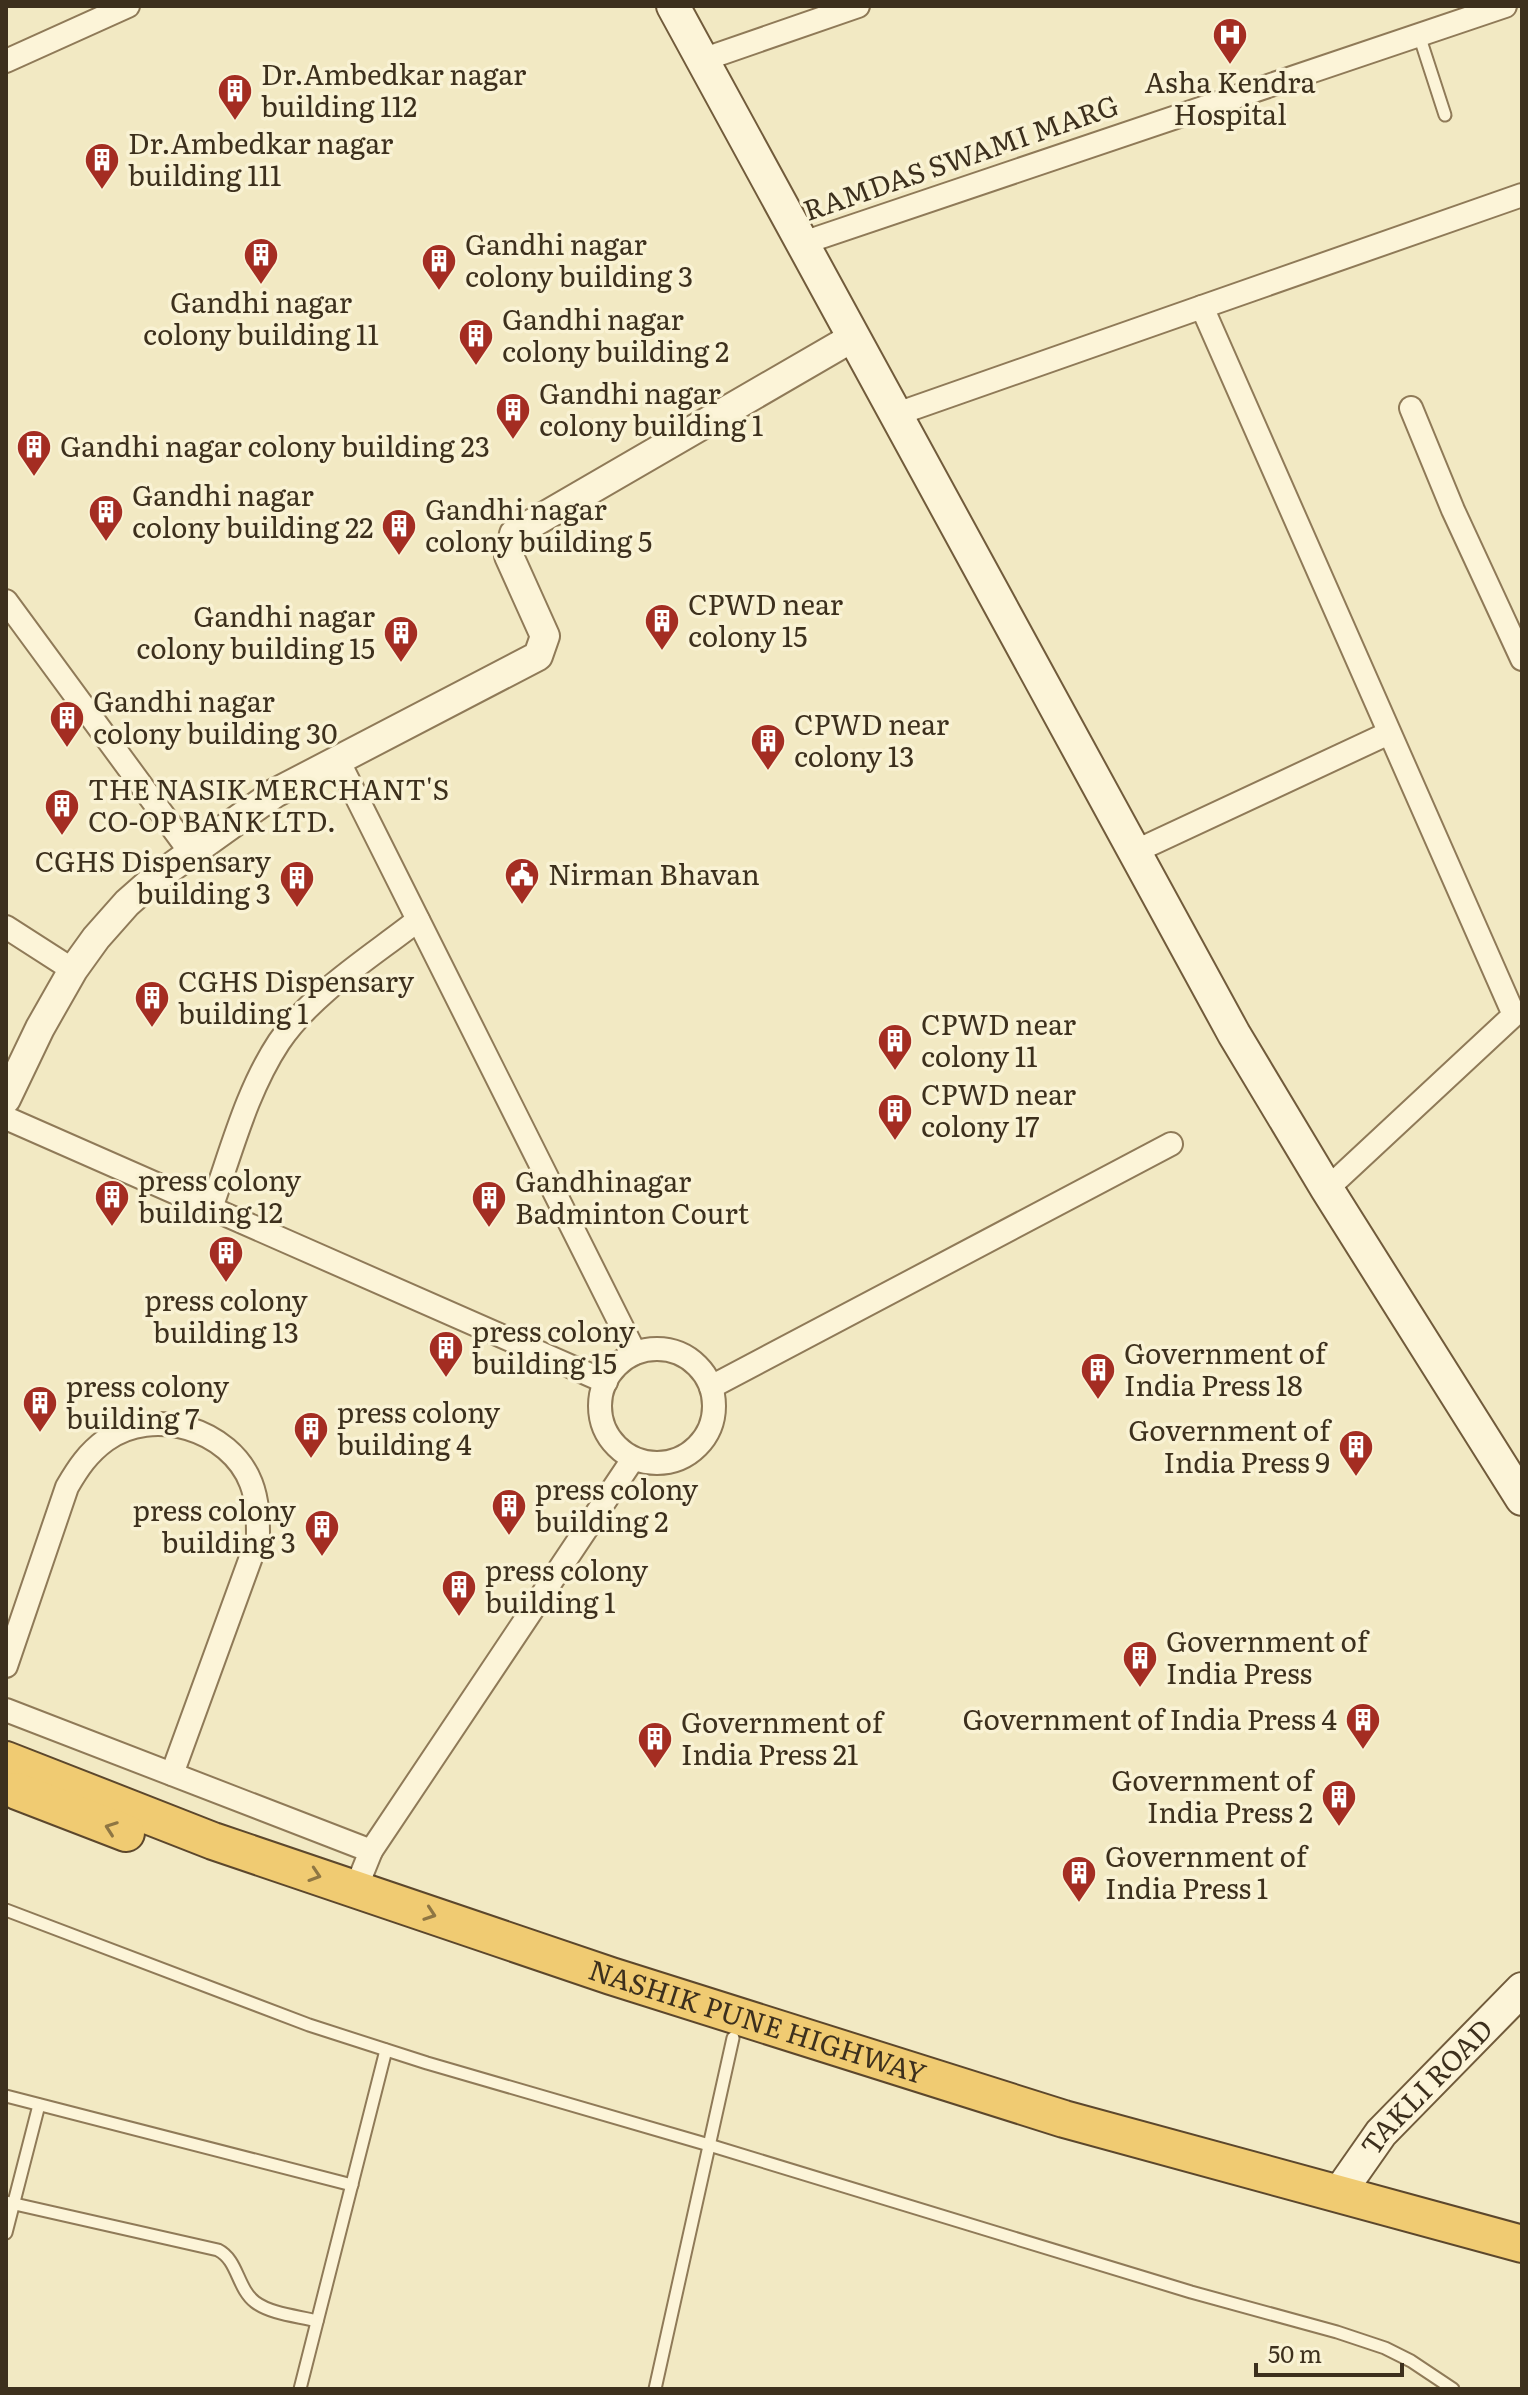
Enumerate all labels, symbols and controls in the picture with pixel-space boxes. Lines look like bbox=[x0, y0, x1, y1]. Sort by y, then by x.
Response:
hospital icon: Asha Kendra Hospital bbox=[1211, 16, 1249, 66]
place label: Dr.Ambedkar nagar building 112 bbox=[261, 52, 527, 126]
place label: Asha Kendra Hospital bbox=[1145, 60, 1315, 134]
building icon: Dr.Ambedkar nagar building 112 bbox=[216, 72, 254, 122]
street label: RAMDAS SWAMI MARG bbox=[797, 82, 1124, 230]
place label: Dr.Ambedkar nagar building 111 bbox=[128, 121, 394, 195]
building icon: Dr.Ambedkar nagar building 111 bbox=[83, 141, 121, 191]
place label: Gandhi nagar colony building 3 bbox=[465, 222, 693, 296]
building icon: Gandhi nagar colony building 11 bbox=[242, 236, 280, 286]
building icon: Gandhi nagar colony building 3 bbox=[420, 242, 458, 292]
place label: Gandhi nagar colony building 11 bbox=[143, 280, 379, 354]
place label: Gandhi nagar colony building 2 bbox=[502, 297, 729, 371]
building icon: Gandhi nagar colony building 2 bbox=[457, 317, 495, 367]
place label: Gandhi nagar colony building 1 bbox=[539, 371, 763, 445]
building icon: Gandhi nagar colony building 1 bbox=[494, 391, 532, 441]
place label: Gandhi nagar colony building 23 bbox=[60, 424, 490, 466]
building icon: Gandhi nagar colony building 23 bbox=[15, 428, 53, 478]
place label: Gandhi nagar colony building 22 bbox=[132, 473, 373, 547]
place label: Gandhi nagar colony building 5 bbox=[425, 487, 652, 561]
building icon: Gandhi nagar colony building 22 bbox=[87, 493, 125, 543]
building icon: Gandhi nagar colony building 5 bbox=[380, 507, 418, 557]
place label: CPWD near colony 15 bbox=[688, 582, 844, 656]
place label: Gandhi nagar colony building 15 bbox=[136, 594, 376, 668]
building icon: CPWD near colony 15 bbox=[643, 602, 681, 652]
building icon: Gandhi nagar colony building 15 bbox=[382, 614, 420, 664]
place label: Gandhi nagar colony building 30 bbox=[93, 679, 337, 753]
building icon: Gandhi nagar colony building 30 bbox=[48, 699, 86, 749]
place label: CPWD near colony 13 bbox=[794, 702, 950, 776]
building icon: CPWD near colony 13 bbox=[749, 722, 787, 772]
place label: THE NASIK MERCHANT'S CO-OP BANK LTD. bbox=[88, 767, 449, 841]
building icon: THE NASIK MERCHANT'S CO-OP BANK LTD. bbox=[43, 787, 81, 837]
place label: CGHS Dispensary building 3 bbox=[35, 839, 272, 913]
place label: Nirman Bhavan bbox=[548, 852, 760, 894]
public building icon: Nirman Bhavan bbox=[503, 856, 541, 906]
building icon: CGHS Dispensary building 3 bbox=[278, 859, 316, 909]
place label: CGHS Dispensary building 1 bbox=[178, 959, 415, 1033]
building icon: CGHS Dispensary building 1 bbox=[133, 979, 171, 1029]
place label: CPWD near colony 11 bbox=[921, 1002, 1077, 1076]
building icon: CPWD near colony 11 bbox=[876, 1022, 914, 1072]
place label: CPWD near colony 17 bbox=[921, 1072, 1077, 1146]
building icon: CPWD near colony 17 bbox=[876, 1092, 914, 1142]
place label: press colony building 12 bbox=[138, 1158, 302, 1232]
place label: Gandhinagar Badminton Court bbox=[515, 1159, 750, 1233]
building icon: press colony building 12 bbox=[93, 1178, 131, 1228]
building icon: Gandhinagar Badminton Court bbox=[470, 1179, 508, 1229]
building icon: press colony building 13 bbox=[207, 1234, 245, 1284]
place label: press colony building 13 bbox=[144, 1278, 308, 1352]
place label: press colony building 15 bbox=[472, 1309, 636, 1383]
building icon: press colony building 15 bbox=[427, 1329, 465, 1379]
place label: Government of India Press 18 bbox=[1124, 1331, 1328, 1405]
building icon: Government of India Press 18 bbox=[1079, 1351, 1117, 1401]
place label: press colony building 7 bbox=[66, 1364, 230, 1438]
building icon: press colony building 7 bbox=[21, 1384, 59, 1434]
place label: press colony building 4 bbox=[337, 1390, 501, 1464]
place label: Government of India Press 9 bbox=[1128, 1408, 1332, 1482]
building icon: press colony building 4 bbox=[292, 1410, 330, 1460]
building icon: Government of India Press 9 bbox=[1337, 1428, 1375, 1478]
place label: press colony building 2 bbox=[535, 1467, 699, 1541]
building icon: press colony building 2 bbox=[490, 1487, 528, 1537]
place label: press colony building 3 bbox=[133, 1488, 297, 1562]
building icon: press colony building 3 bbox=[303, 1508, 341, 1558]
place label: press colony building 1 bbox=[485, 1548, 649, 1622]
building icon: press colony building 1 bbox=[440, 1568, 478, 1618]
place label: Government of India Press bbox=[1166, 1619, 1370, 1693]
building icon: Government of India Press bbox=[1121, 1639, 1159, 1689]
place label: Government of India Press 4 bbox=[962, 1697, 1337, 1739]
place label: Government of India Press 21 bbox=[681, 1700, 885, 1774]
building icon: Government of India Press 4 bbox=[1344, 1701, 1382, 1751]
building icon: Government of India Press 21 bbox=[636, 1720, 674, 1770]
place label: Government of India Press 2 bbox=[1111, 1758, 1315, 1832]
building icon: Government of India Press 2 bbox=[1320, 1778, 1358, 1828]
one-way arrow bbox=[105, 1821, 119, 1837]
place label: Government of India Press 1 bbox=[1105, 1834, 1309, 1908]
building icon: Government of India Press 1 bbox=[1060, 1854, 1098, 1904]
one-way arrow bbox=[307, 1865, 321, 1881]
one-way arrow bbox=[422, 1904, 436, 1920]
street label: NASHIK PUNE HIGHWAY bbox=[584, 1947, 932, 2093]
street label: TAKLI ROAD bbox=[1349, 2008, 1501, 2163]
scale bar bbox=[1256, 2327, 1402, 2377]
text: 50 m bbox=[1268, 2335, 1322, 2370]

